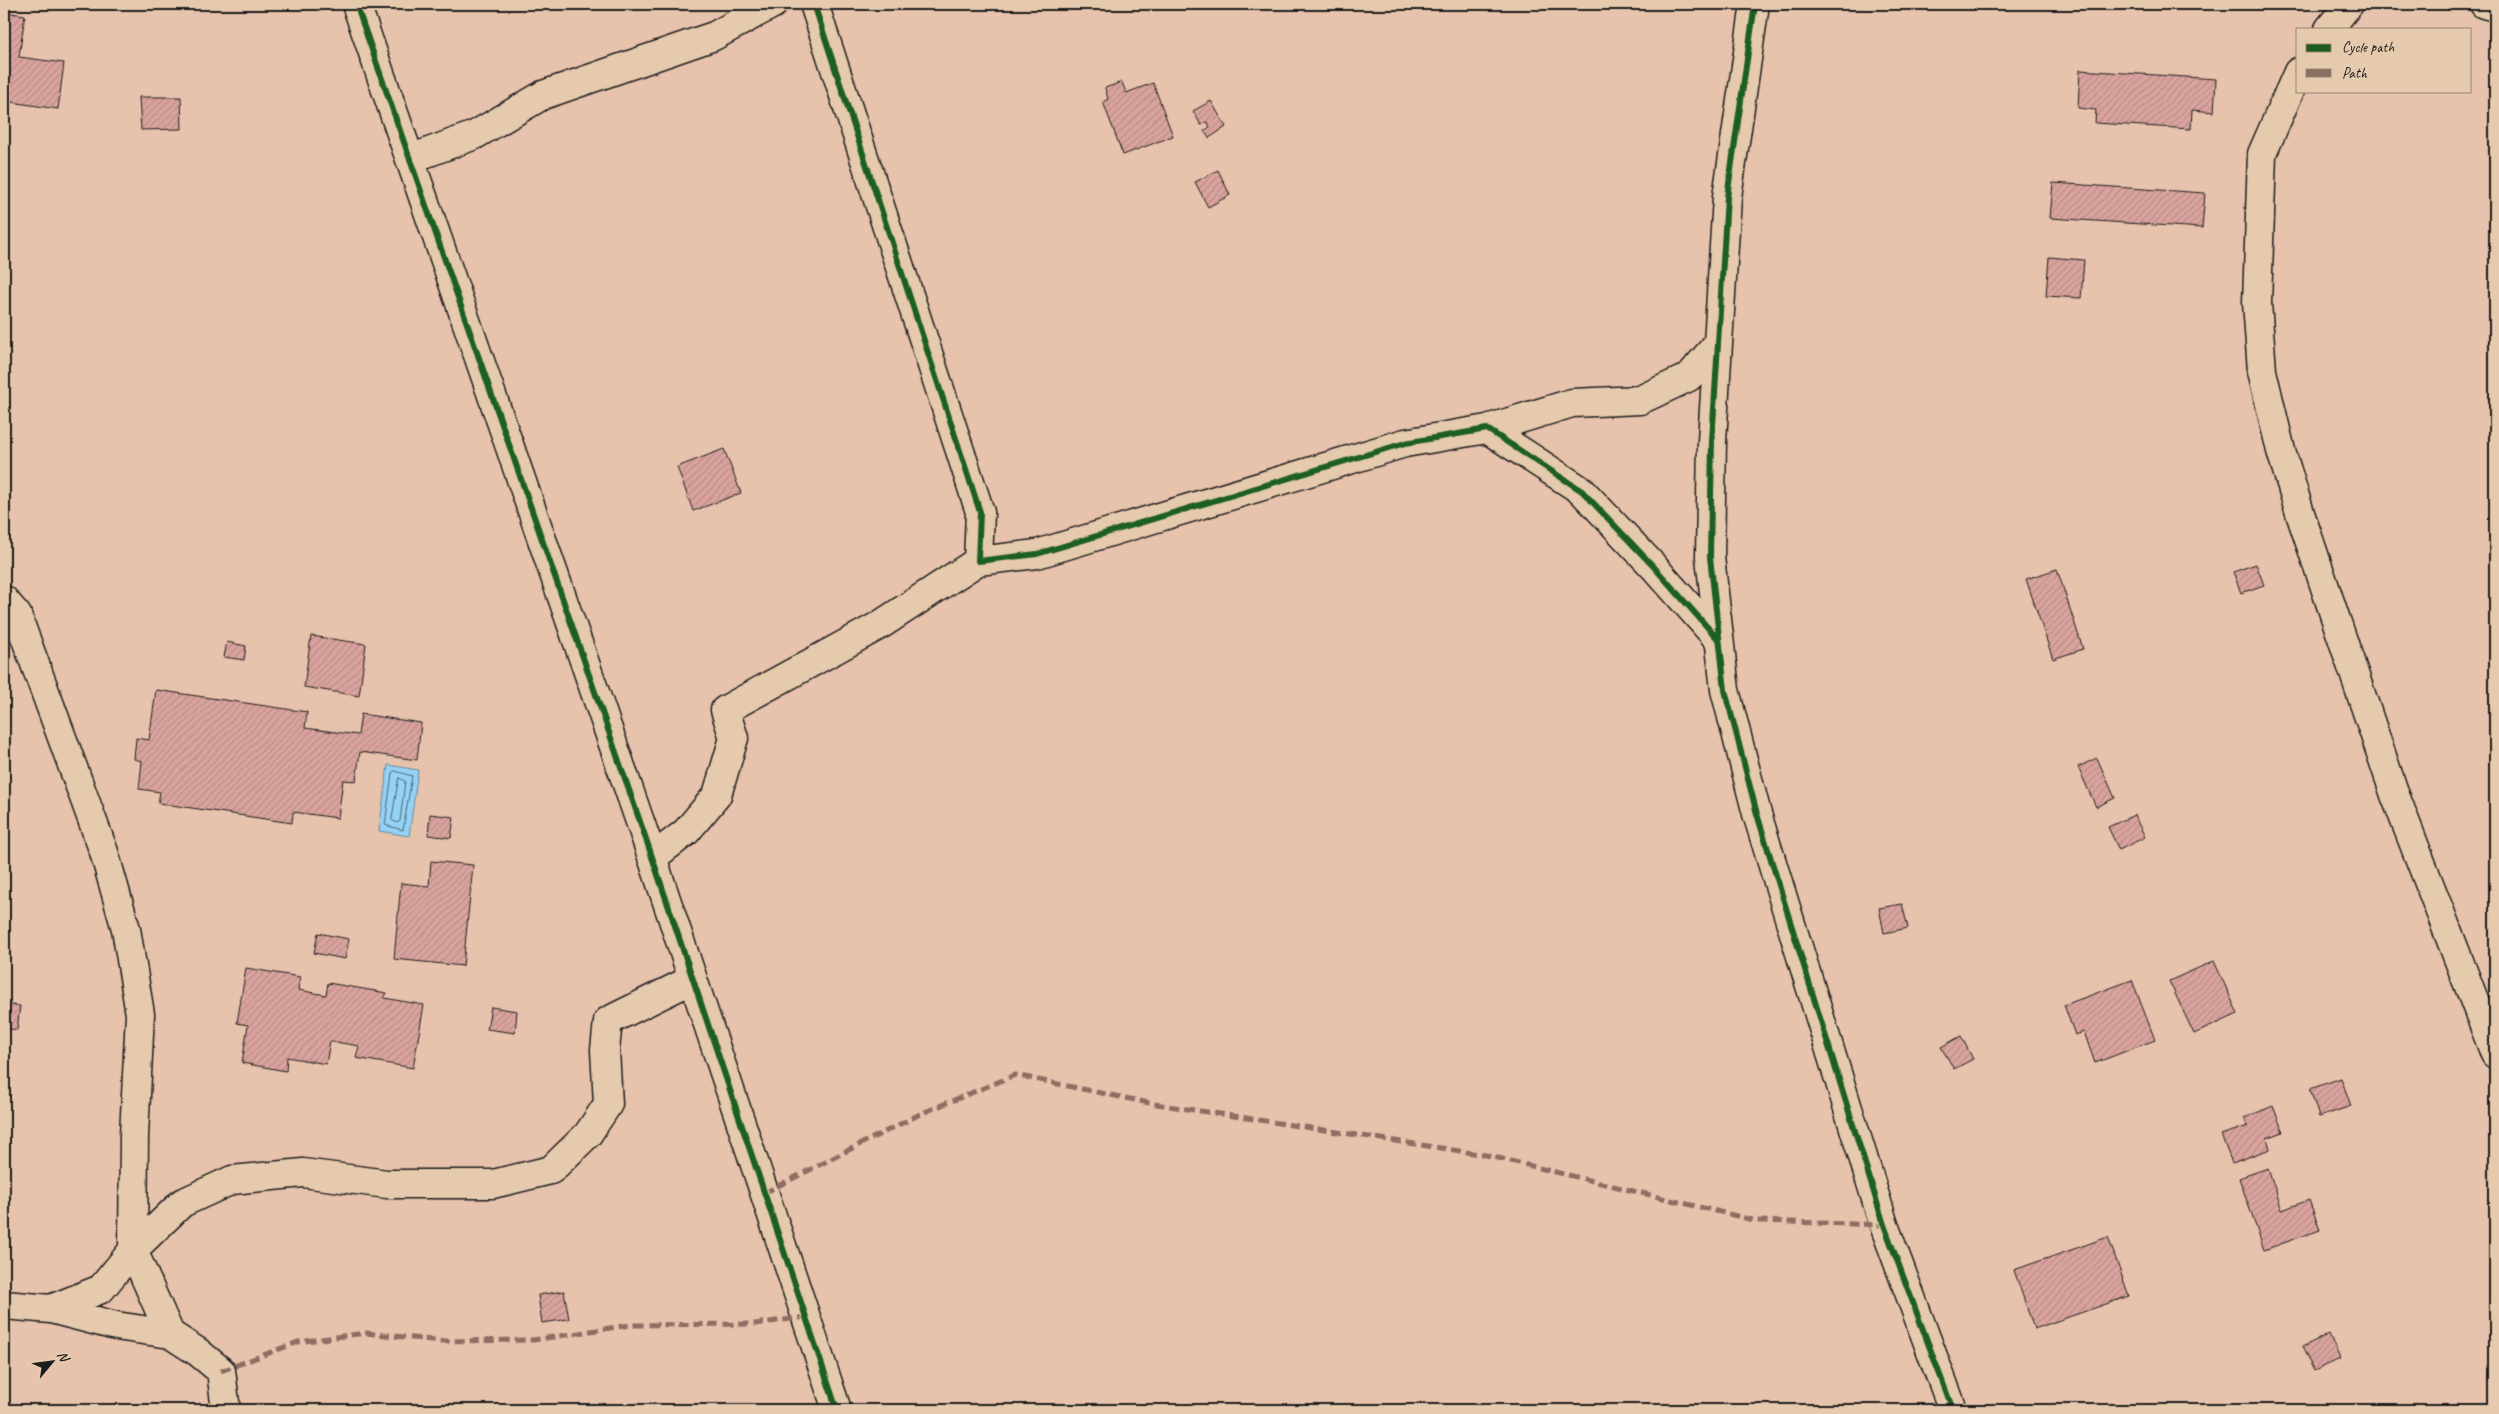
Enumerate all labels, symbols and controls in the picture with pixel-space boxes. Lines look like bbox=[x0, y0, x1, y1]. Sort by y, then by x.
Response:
legend bbox=[2296, 28, 2472, 92]
text: Cycle path bbox=[2342, 38, 2394, 57]
text: Path bbox=[2342, 64, 2368, 83]
north arrow bbox=[28, 1336, 78, 1386]
text: N bbox=[53, 1348, 74, 1366]

